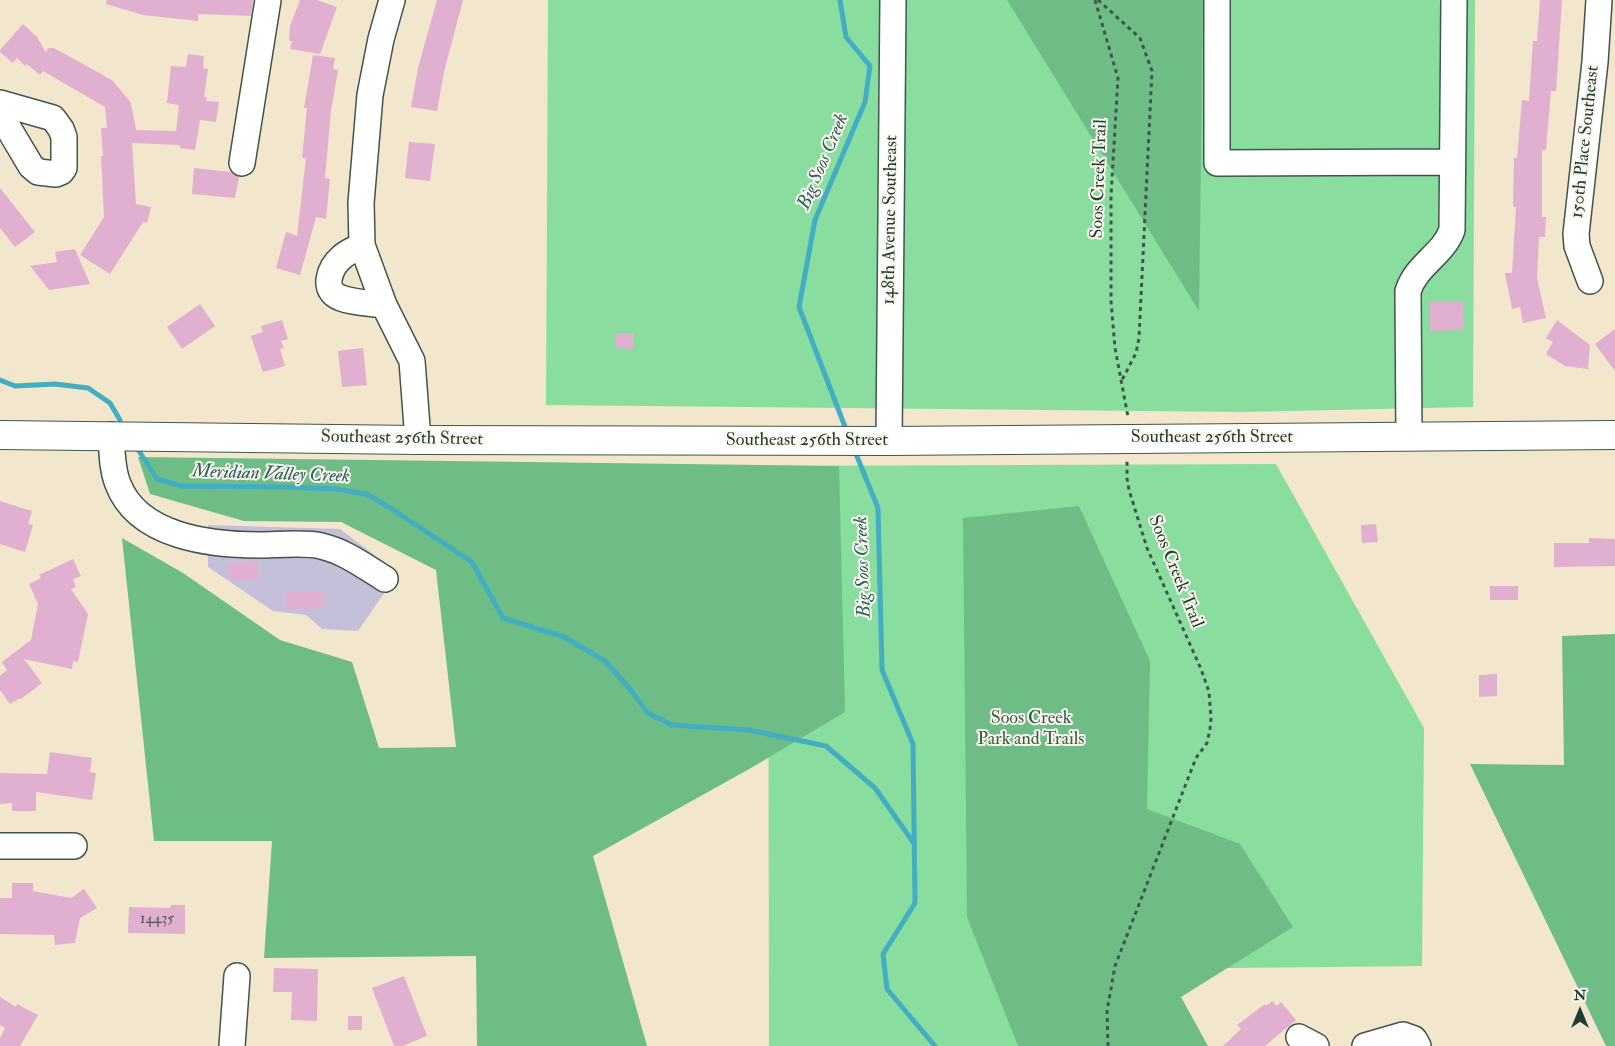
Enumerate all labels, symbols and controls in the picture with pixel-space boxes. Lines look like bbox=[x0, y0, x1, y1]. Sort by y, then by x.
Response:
street label: 150th Place Southeast bbox=[1567, 64, 1605, 220]
water label: Big Soos Creek bbox=[794, 111, 854, 213]
street label: Soos Creek Trail bbox=[1087, 119, 1113, 239]
street label: 148th Avenue Southeast bbox=[879, 135, 903, 305]
street label: Southeast 256th Street bbox=[321, 427, 483, 451]
street label: Southeast 256th Street bbox=[1131, 427, 1293, 449]
street label: Southeast 256th Street bbox=[726, 430, 888, 452]
water label: Meridian Valley Creek bbox=[192, 461, 350, 489]
street label: Soos Creek Trail bbox=[1143, 513, 1207, 631]
water label: Big Soos Creek bbox=[851, 516, 877, 618]
park label: Soos Creek Park and Trails bbox=[978, 708, 1084, 751]
house number: 14435 bbox=[140, 911, 174, 929]
north arrow bbox=[1555, 986, 1605, 1036]
text: N bbox=[1574, 987, 1586, 1004]

